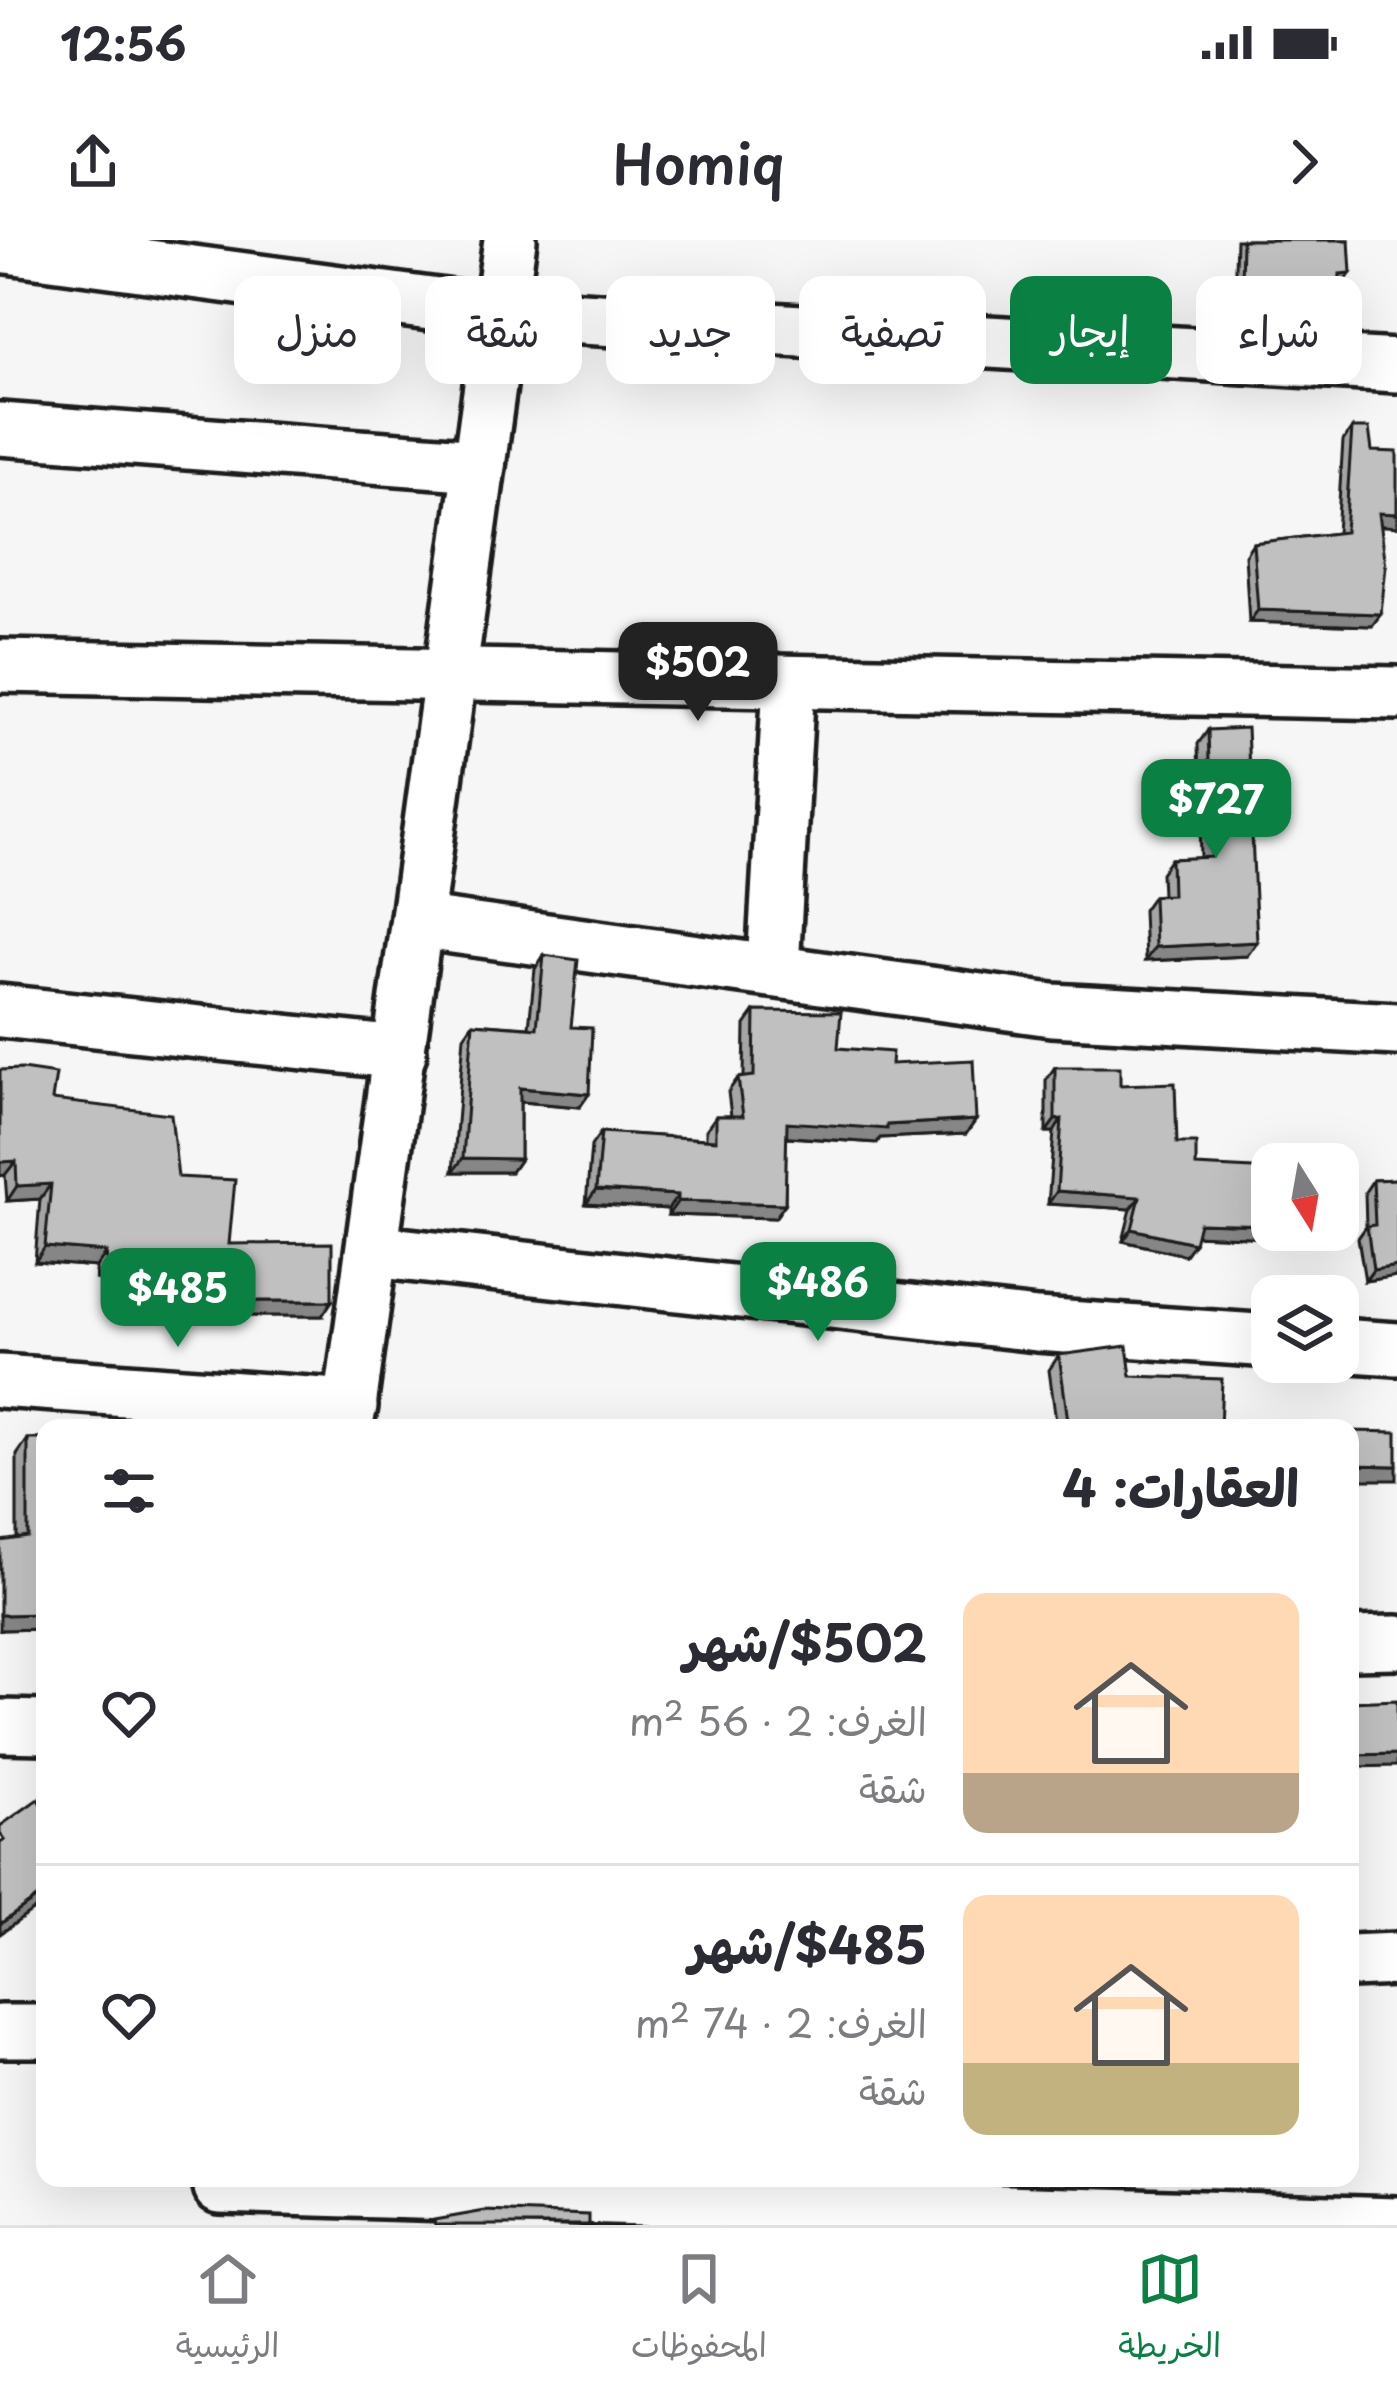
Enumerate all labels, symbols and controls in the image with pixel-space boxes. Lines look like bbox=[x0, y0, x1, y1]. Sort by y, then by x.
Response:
text: 12:56 bbox=[60, 8, 187, 76]
text: Homiq bbox=[613, 122, 784, 203]
icon: share bbox=[60, 129, 126, 195]
icon: forward bbox=[1271, 129, 1337, 195]
chip: منزل bbox=[234, 276, 401, 384]
chip: شقة bbox=[425, 276, 582, 384]
chip: جديد bbox=[606, 276, 775, 384]
chip: تصفية bbox=[799, 276, 986, 384]
chip: إيجار bbox=[1010, 276, 1172, 384]
chip: شراء bbox=[1196, 276, 1362, 384]
pin: $502 bbox=[627, 622, 769, 724]
text: $502 bbox=[646, 631, 751, 690]
pin: $727 bbox=[1145, 759, 1287, 861]
text: $727 bbox=[1168, 768, 1264, 827]
north arrow bbox=[1251, 1143, 1359, 1251]
map controls bbox=[1251, 1143, 1359, 1383]
pin: $486 bbox=[747, 1242, 889, 1344]
pin: $485 bbox=[107, 1248, 249, 1350]
text: $486 bbox=[767, 1251, 869, 1310]
text: $485 bbox=[128, 1257, 228, 1316]
button: layers bbox=[1251, 1275, 1359, 1383]
text: العقارات: 4 bbox=[1062, 1447, 1299, 1524]
icon: filters bbox=[96, 1458, 162, 1524]
text: $502/شهر bbox=[684, 1602, 927, 1679]
icon: home bbox=[1059, 1641, 1203, 1785]
icon: heart bbox=[96, 1680, 162, 1746]
text: الغرف: 2 · 56 m² bbox=[629, 1690, 927, 1749]
text: شقة bbox=[859, 1757, 927, 1816]
text: $485/شهر bbox=[689, 1904, 927, 1981]
icon: home bbox=[1059, 1943, 1203, 2087]
icon: heart bbox=[96, 1982, 162, 2048]
text: الغرف: 2 · 74 m² bbox=[635, 1992, 927, 2051]
text: شقة bbox=[859, 2059, 927, 2118]
tab: الرئيسية bbox=[176, 2246, 279, 2375]
tab: المحفوظات bbox=[631, 2246, 767, 2375]
tab: الخريطة bbox=[1118, 2246, 1221, 2375]

